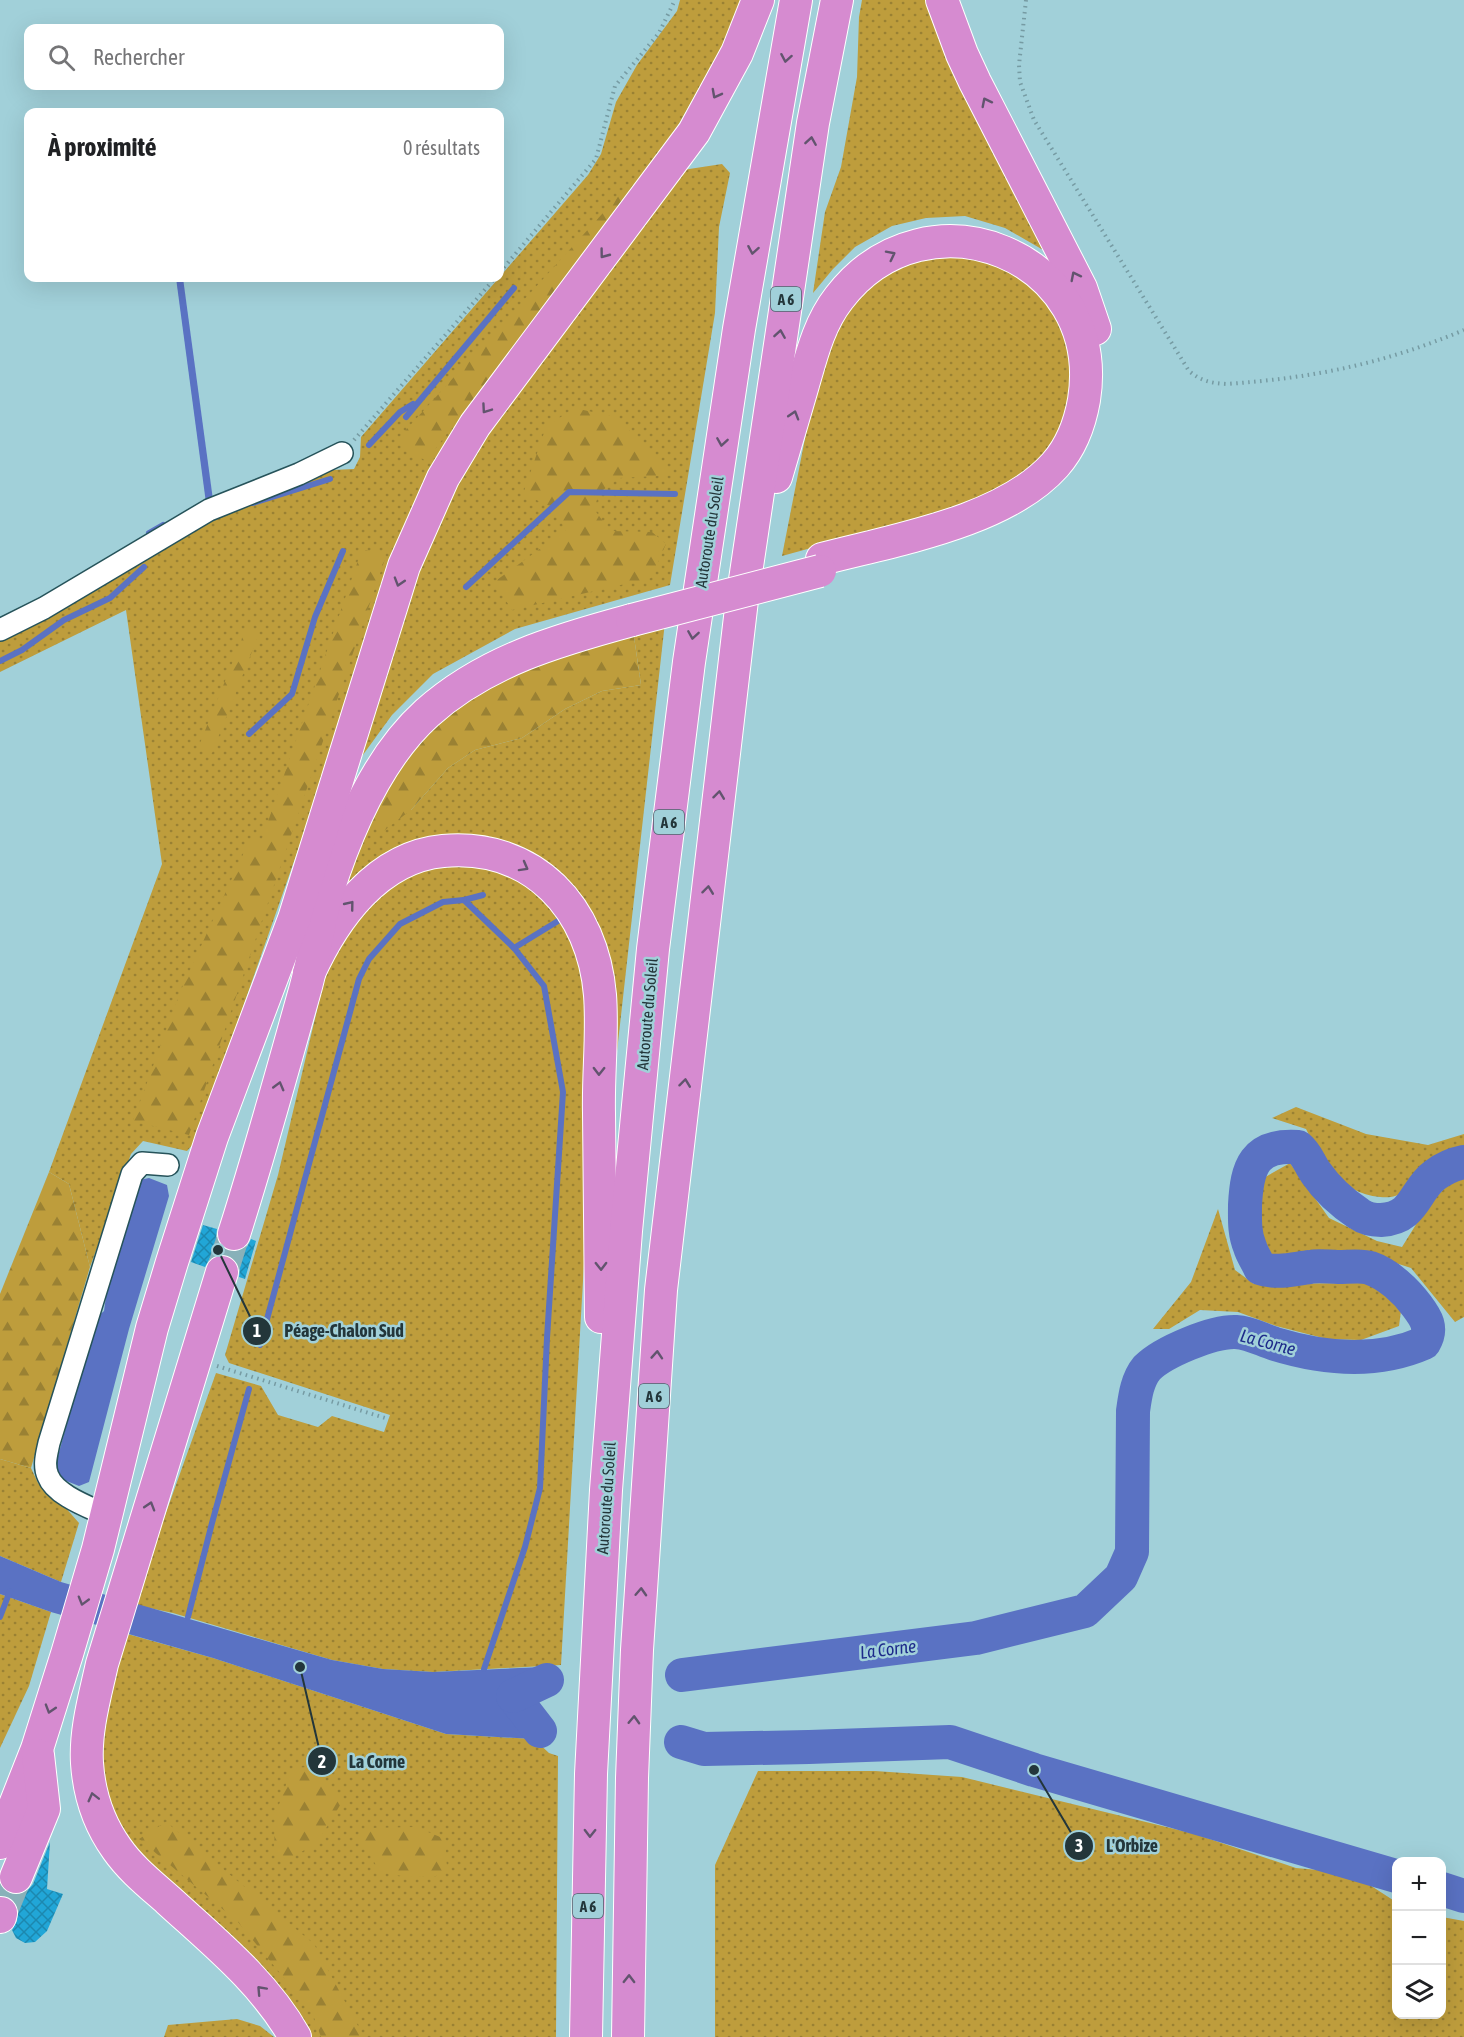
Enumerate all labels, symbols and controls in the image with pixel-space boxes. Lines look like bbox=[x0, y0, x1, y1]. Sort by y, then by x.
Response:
search box bbox=[24, 24, 504, 90]
icon: search bbox=[45, 41, 78, 74]
text: Rechercher bbox=[93, 44, 184, 70]
one-way arrow bbox=[780, 52, 793, 62]
one-way arrow bbox=[712, 88, 723, 98]
one-way arrow bbox=[981, 97, 993, 108]
text: À proximité bbox=[48, 132, 156, 162]
text: 0 résultats bbox=[403, 136, 480, 159]
one-way arrow bbox=[804, 137, 816, 146]
one-way arrow bbox=[747, 245, 759, 254]
one-way arrow bbox=[600, 247, 611, 258]
one-way arrow bbox=[885, 251, 896, 262]
one-way arrow bbox=[1070, 271, 1082, 282]
road number: A 6 bbox=[771, 287, 801, 311]
one-way arrow bbox=[774, 329, 786, 339]
one-way arrow bbox=[482, 402, 493, 413]
one-way arrow bbox=[787, 410, 799, 421]
one-way arrow bbox=[717, 438, 729, 447]
street label: Autoroute du Soleil bbox=[691, 474, 727, 589]
one-way arrow bbox=[394, 576, 406, 587]
one-way arrow bbox=[688, 631, 700, 640]
one-way arrow bbox=[712, 790, 725, 800]
road number: A 6 bbox=[654, 810, 684, 834]
one-way arrow bbox=[518, 860, 529, 871]
one-way arrow bbox=[701, 885, 714, 894]
one-way arrow bbox=[342, 901, 353, 912]
street label: Autoroute du Soleil bbox=[633, 956, 661, 1071]
one-way arrow bbox=[593, 1067, 605, 1076]
one-way arrow bbox=[679, 1079, 691, 1088]
one-way arrow bbox=[271, 1081, 284, 1091]
one-way arrow bbox=[594, 1262, 607, 1271]
callout: Péage-Chalon Sud bbox=[242, 1313, 416, 1349]
text: 1 bbox=[253, 1320, 261, 1341]
text: Péage-Chalon Sud bbox=[284, 1320, 404, 1341]
water label: La Corne bbox=[1238, 1325, 1298, 1359]
one-way arrow bbox=[650, 1351, 663, 1360]
road number: A 6 bbox=[639, 1384, 669, 1408]
street label: Autoroute du Soleil bbox=[593, 1441, 619, 1555]
one-way arrow bbox=[143, 1501, 155, 1512]
one-way arrow bbox=[634, 1587, 647, 1596]
one-way arrow bbox=[77, 1596, 90, 1606]
water label: La Corne bbox=[859, 1635, 917, 1663]
one-way arrow bbox=[45, 1703, 57, 1714]
one-way arrow bbox=[628, 1715, 641, 1724]
callout: La Corne bbox=[307, 1743, 418, 1779]
text: 2 bbox=[318, 1751, 326, 1772]
text: La Corne bbox=[349, 1751, 405, 1772]
one-way arrow bbox=[88, 1792, 100, 1802]
one-way arrow bbox=[584, 1828, 596, 1837]
callout: L'Orbize bbox=[1064, 1828, 1170, 1864]
text: 3 bbox=[1075, 1835, 1083, 1856]
text: L'Orbize bbox=[1106, 1835, 1158, 1856]
map controls bbox=[1392, 1857, 1446, 2019]
button: + bbox=[1392, 1857, 1446, 1911]
road number: A 6 bbox=[573, 1894, 603, 1918]
button: − bbox=[1392, 1911, 1446, 1965]
button: layers bbox=[1392, 1965, 1446, 2019]
one-way arrow bbox=[623, 1974, 635, 1983]
one-way arrow bbox=[257, 1986, 268, 1996]

